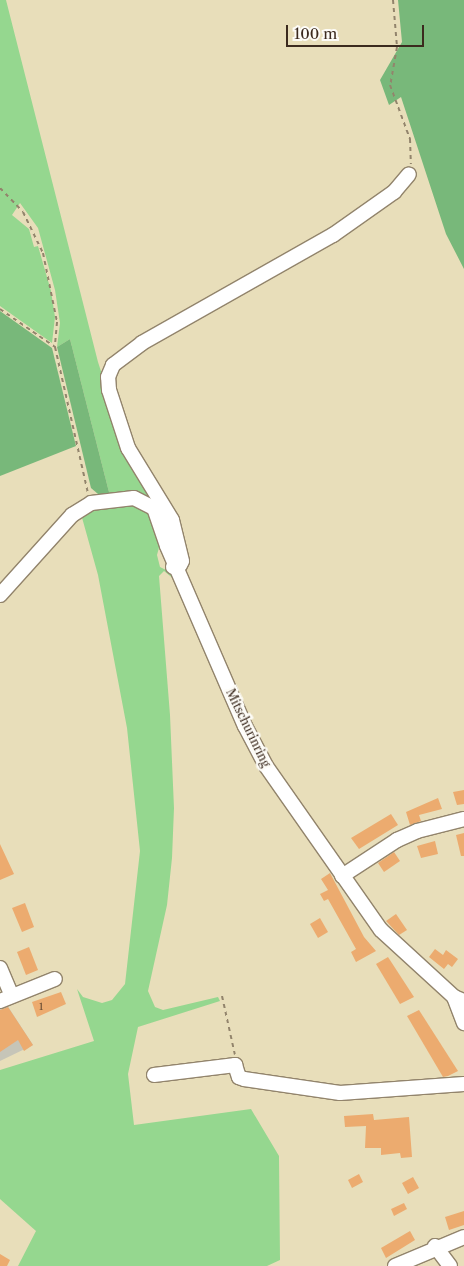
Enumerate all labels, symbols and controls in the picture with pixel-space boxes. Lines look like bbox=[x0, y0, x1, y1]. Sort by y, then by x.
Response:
scale bar bbox=[289, 15, 426, 47]
text: 100 m bbox=[294, 24, 337, 43]
street label: Mitschurinring bbox=[223, 687, 273, 769]
house number: 1 bbox=[39, 1001, 43, 1013]

